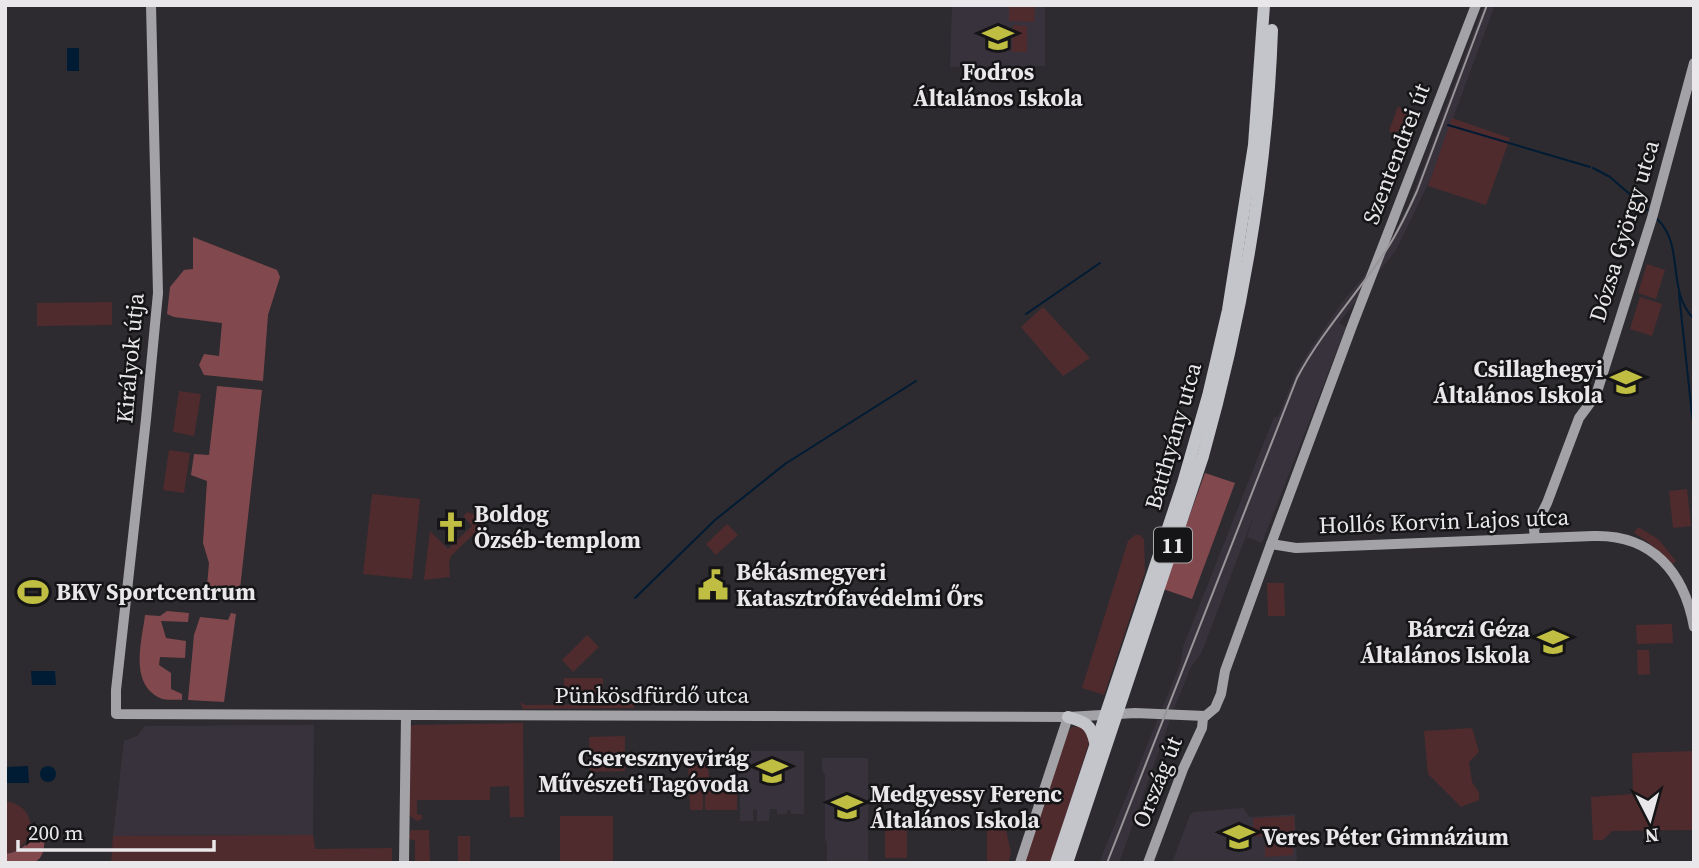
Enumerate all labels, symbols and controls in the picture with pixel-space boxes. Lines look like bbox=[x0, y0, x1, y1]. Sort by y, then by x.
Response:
school or university icon: Fodros Általános Iskola bbox=[981, 21, 1015, 55]
place label: Fodros Általános Iskola bbox=[913, 56, 1084, 114]
street label: Szentendrei út bbox=[1354, 79, 1438, 229]
street label: Dózsa György utca bbox=[1581, 136, 1667, 326]
street label: Királyok útja bbox=[108, 291, 152, 424]
place label: Csillaghegyi Általános Iskola bbox=[1433, 353, 1604, 411]
street label: Batthyány utca bbox=[1137, 358, 1209, 513]
school or university icon: Csillaghegyi Általános Iskola bbox=[1609, 365, 1643, 399]
place label: Boldog Özséb-templom bbox=[474, 498, 641, 556]
street label: Hollós Korvin Lajos utca bbox=[1318, 501, 1570, 541]
church icon: Boldog Özséb-templom bbox=[434, 510, 468, 544]
road number: 11 bbox=[1154, 528, 1192, 562]
place label: Békásmegyeri Katasztrófavédelmi Őrs bbox=[736, 556, 983, 614]
public building icon: Békásmegyeri Katasztrófavédelmi Őrs bbox=[696, 568, 730, 602]
sports icon: BKV Sportcentrum bbox=[16, 575, 50, 609]
place label: BKV Sportcentrum bbox=[56, 576, 256, 608]
place label: Bárczi Géza Általános Iskola bbox=[1360, 613, 1531, 671]
school or university icon: Bárczi Géza Általános Iskola bbox=[1536, 625, 1570, 659]
street label: Pünkösdfürdő utca bbox=[555, 679, 749, 711]
street label: Ország út bbox=[1124, 731, 1190, 832]
place label: Cseresznyevirág Művészeti Tagóvoda bbox=[538, 742, 750, 800]
school or university icon: Cseresznyevirág Művészeti Tagóvoda bbox=[755, 754, 789, 788]
place label: Medgyessy Ferenc Általános Iskola bbox=[870, 778, 1062, 836]
north arrow bbox=[1615, 784, 1685, 854]
school or university icon: Medgyessy Ferenc Általános Iskola bbox=[830, 790, 864, 824]
scale bar bbox=[18, 808, 214, 852]
text: 200 m bbox=[28, 818, 83, 847]
school or university icon: Veres Péter Gimnázium bbox=[1222, 820, 1256, 854]
place label: Veres Péter Gimnázium bbox=[1262, 821, 1509, 853]
text: N bbox=[1643, 822, 1660, 850]

